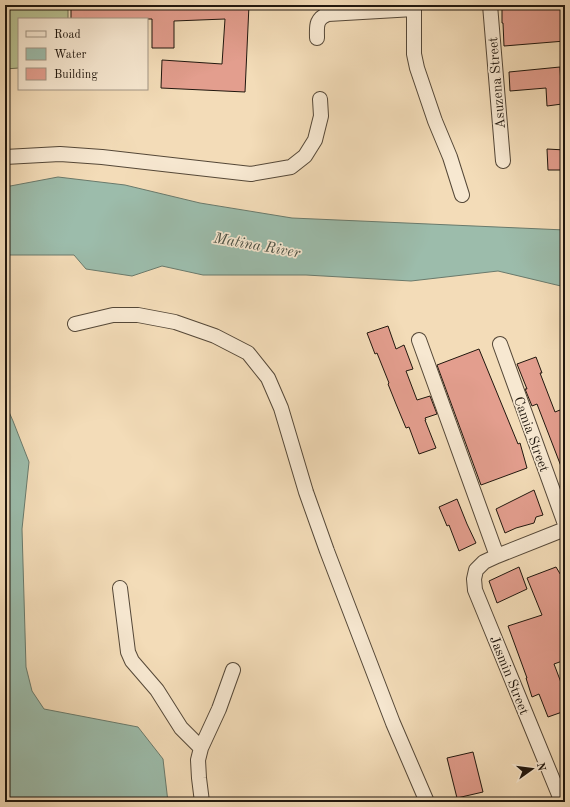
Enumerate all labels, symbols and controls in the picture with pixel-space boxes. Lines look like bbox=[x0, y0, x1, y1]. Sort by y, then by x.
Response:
legend bbox=[18, 18, 148, 90]
text: Road bbox=[54, 29, 81, 41]
street label: Asuzena Street bbox=[486, 36, 508, 130]
text: Water bbox=[54, 49, 87, 61]
text: Building bbox=[54, 69, 98, 81]
water label: Matina River bbox=[211, 231, 302, 262]
street label: Camia Street bbox=[511, 395, 551, 474]
street label: Jasmin Street bbox=[487, 634, 531, 717]
north arrow bbox=[512, 749, 552, 789]
text: N bbox=[534, 762, 547, 773]

